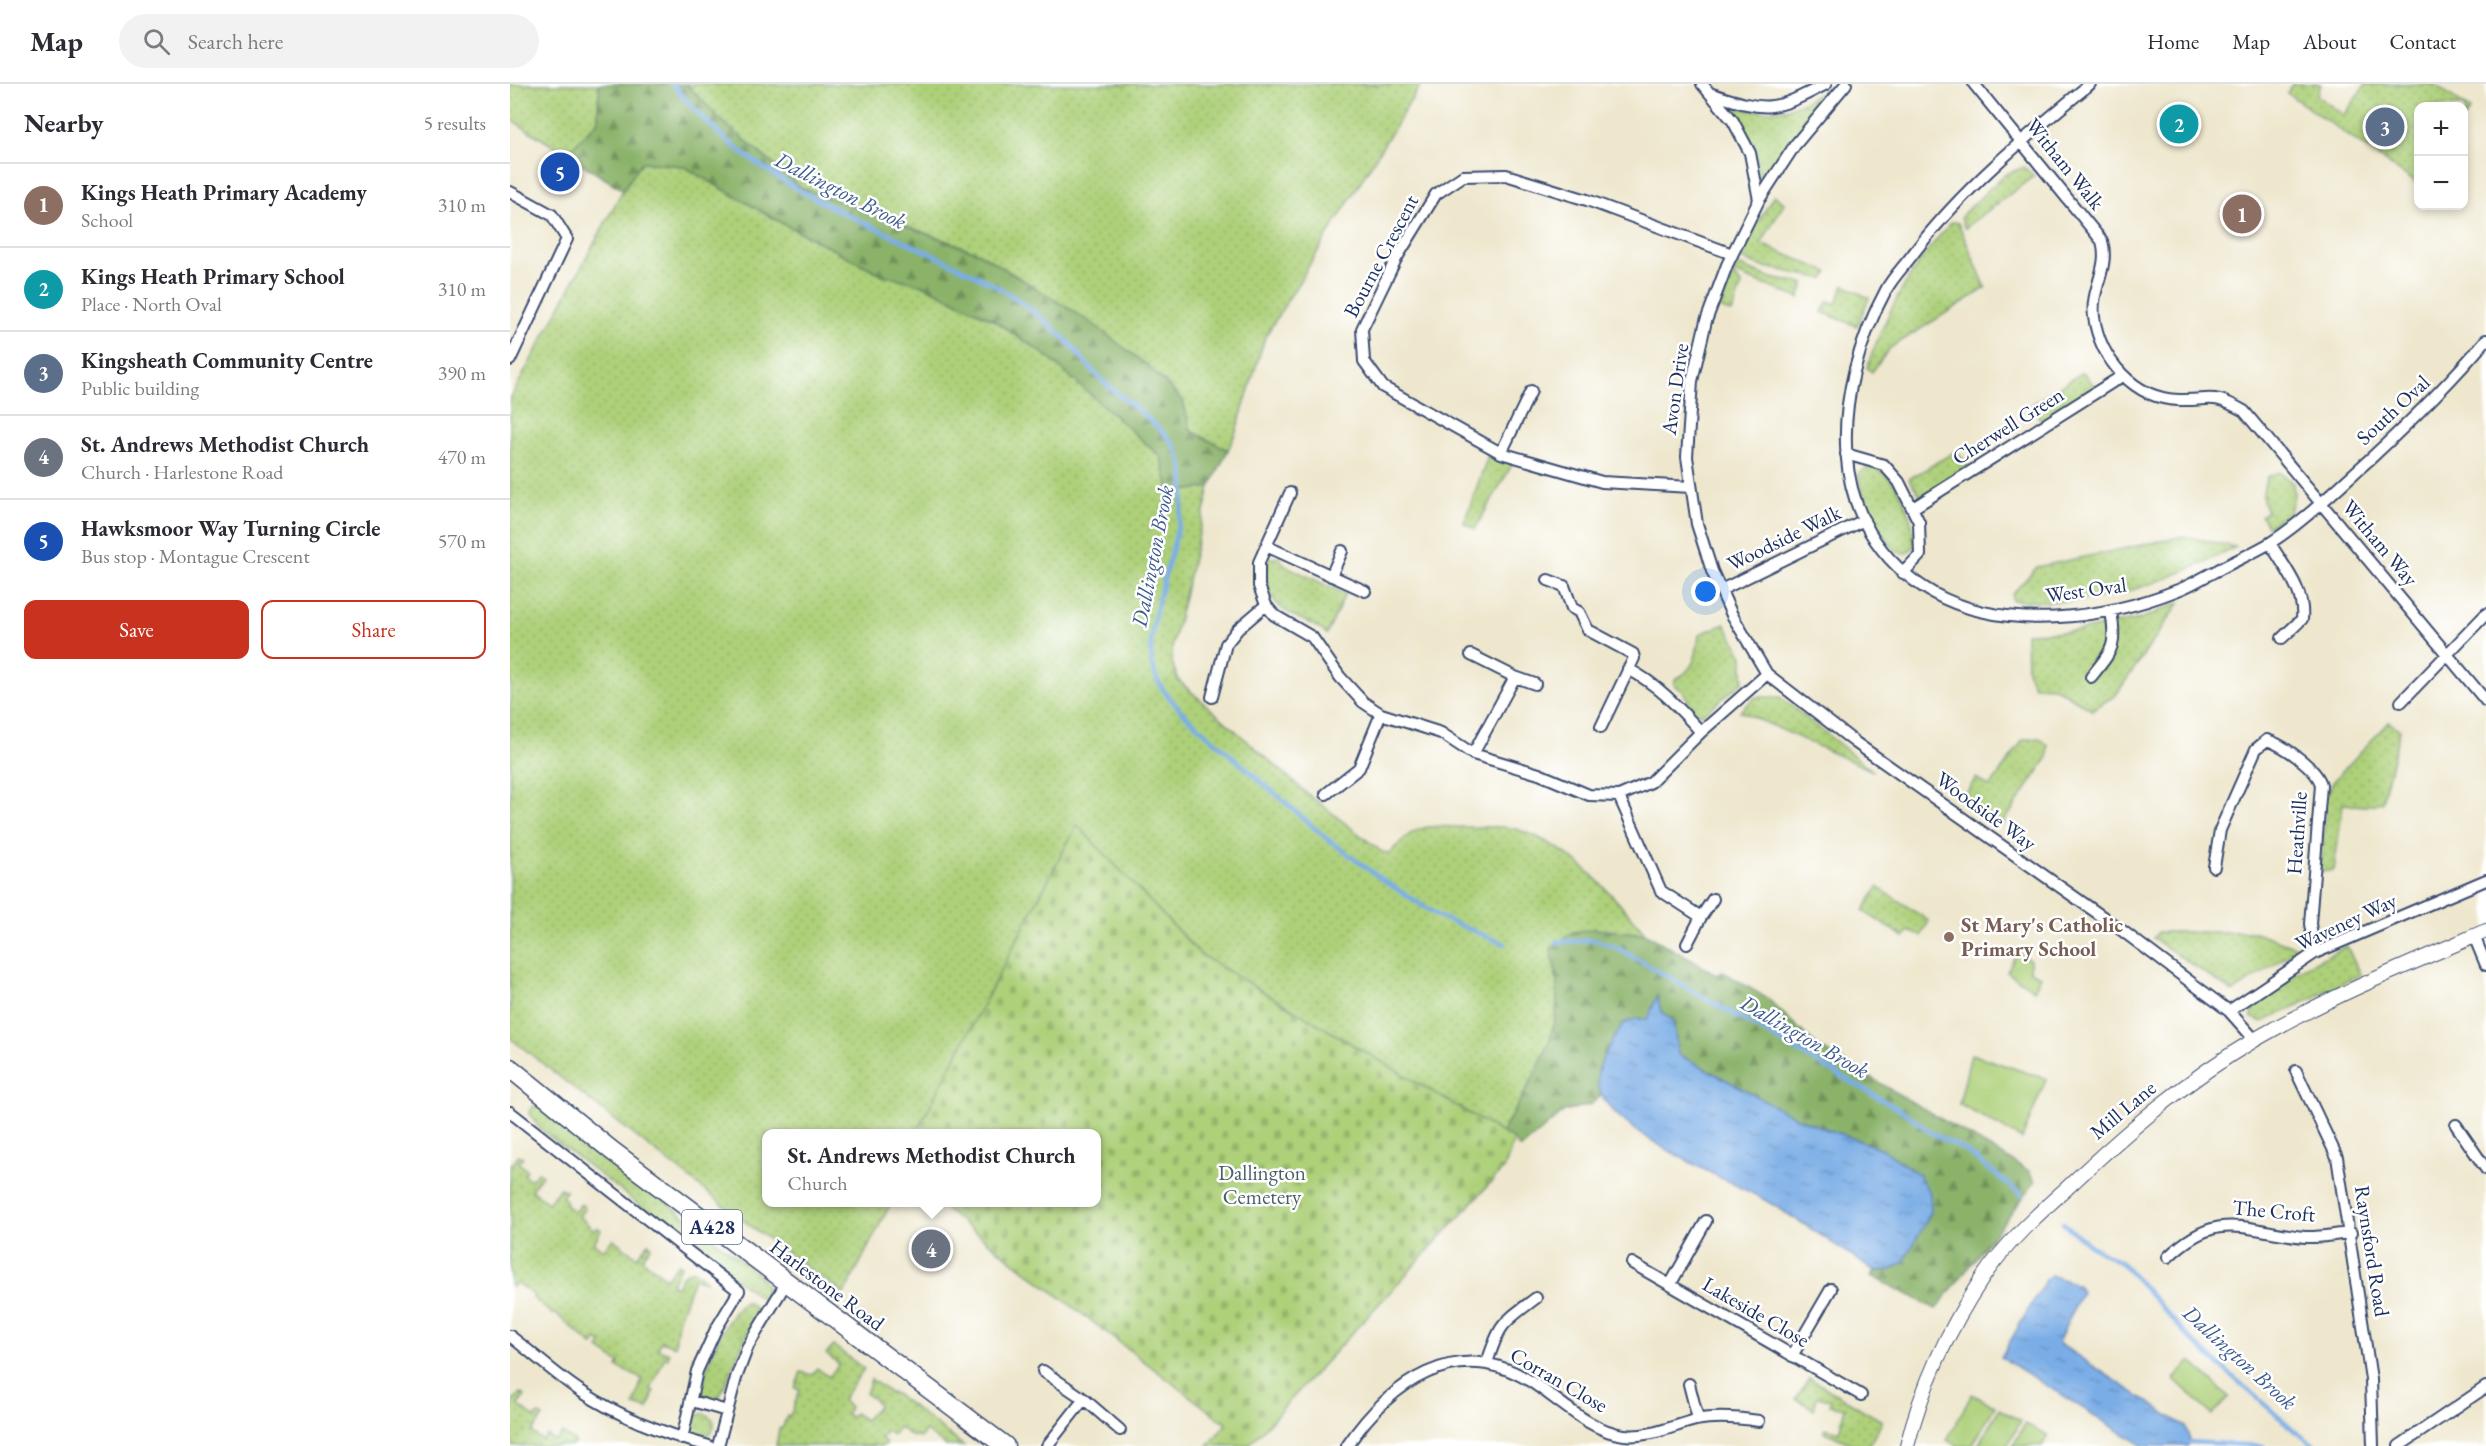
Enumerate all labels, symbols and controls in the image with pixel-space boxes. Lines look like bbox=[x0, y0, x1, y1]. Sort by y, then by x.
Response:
search box bbox=[119, 14, 539, 68]
text: Map bbox=[30, 23, 83, 59]
icon: search bbox=[140, 25, 173, 58]
text: Search here bbox=[188, 27, 283, 56]
text: Home bbox=[2147, 28, 2199, 55]
text: Map bbox=[2232, 28, 2270, 55]
text: About bbox=[2303, 28, 2356, 55]
text: Contact bbox=[2389, 28, 2456, 55]
pin: 2 bbox=[2160, 102, 2198, 147]
map controls bbox=[2414, 102, 2468, 210]
button: + bbox=[2414, 102, 2468, 156]
pin: 3 bbox=[2366, 104, 2404, 150]
text: Nearby bbox=[24, 106, 104, 140]
text: 5 results bbox=[423, 110, 486, 136]
street label: Witham Walk bbox=[2020, 112, 2111, 216]
water label: Dallington Brook bbox=[769, 144, 912, 236]
pin: 5 bbox=[541, 150, 580, 194]
button: − bbox=[2414, 156, 2468, 210]
text: Kings Heath Primary Academy bbox=[81, 178, 367, 207]
street label: Bourne Crescent bbox=[1337, 189, 1424, 322]
text: 1 bbox=[38, 192, 49, 218]
text: 310 m bbox=[438, 192, 486, 218]
pin: 1 bbox=[2222, 192, 2262, 236]
text: School bbox=[81, 207, 133, 233]
text: Kings Heath Primary School bbox=[81, 262, 345, 291]
text: 2 bbox=[38, 276, 49, 302]
text: 310 m bbox=[438, 276, 486, 302]
text: Place · North Oval bbox=[81, 291, 222, 317]
street label: Avon Drive bbox=[1655, 341, 1694, 437]
text: Kingsheath Community Centre bbox=[81, 346, 373, 375]
text: 3 bbox=[38, 360, 49, 386]
text: 390 m bbox=[438, 360, 486, 386]
street label: South Oval bbox=[2350, 369, 2435, 451]
text: Public building bbox=[81, 375, 199, 401]
street label: Cherwell Green bbox=[1947, 381, 2069, 471]
text: St. Andrews Methodist Church bbox=[81, 430, 369, 459]
text: 4 bbox=[38, 444, 49, 470]
text: 470 m bbox=[438, 444, 486, 470]
text: Church · Harlestone Road bbox=[81, 459, 283, 485]
water label: Dallington Brook bbox=[1124, 483, 1180, 631]
street label: Witham Way bbox=[2336, 494, 2425, 592]
street label: Woodside Walk bbox=[1722, 498, 1846, 577]
text: Hawksmoor Way Turning Circle bbox=[81, 514, 380, 543]
text: 5 bbox=[38, 528, 49, 554]
text: 570 m bbox=[438, 528, 486, 554]
text: Bus stop · Montague Crescent bbox=[81, 543, 310, 569]
street label: West Oval bbox=[2044, 570, 2128, 609]
your location bbox=[1691, 577, 1720, 606]
button: Save bbox=[24, 600, 249, 659]
button: Share bbox=[261, 600, 486, 659]
street label: Woodside Way bbox=[1931, 765, 2043, 857]
street label: Heathville bbox=[2280, 791, 2313, 875]
street label: Waveney Way bbox=[2291, 886, 2402, 957]
place label: St Mary's Catholic Primary School bbox=[1961, 911, 2123, 962]
marker: St Mary's Catholic Primary School bbox=[1942, 930, 1956, 944]
water label: Dallington Brook bbox=[1734, 987, 1874, 1085]
street label: Mill Lane bbox=[2084, 1074, 2161, 1145]
popup bbox=[762, 1129, 1101, 1207]
text: St. Andrews Methodist Church bbox=[787, 1141, 1076, 1170]
park label: Dallington Cemetery bbox=[1218, 1159, 1306, 1210]
text: Church bbox=[787, 1170, 848, 1196]
street label: Raynsford Road bbox=[2349, 1183, 2396, 1319]
street label: The Croft bbox=[2232, 1193, 2317, 1228]
road number: A428 bbox=[682, 1210, 742, 1244]
pin: 4 bbox=[912, 1226, 950, 1272]
street label: Harlestone Road bbox=[765, 1233, 890, 1337]
street label: Lakeside Close bbox=[1698, 1270, 1815, 1353]
water label: Dallington Brook bbox=[2176, 1298, 2303, 1416]
street label: Corran Close bbox=[1506, 1341, 1613, 1418]

